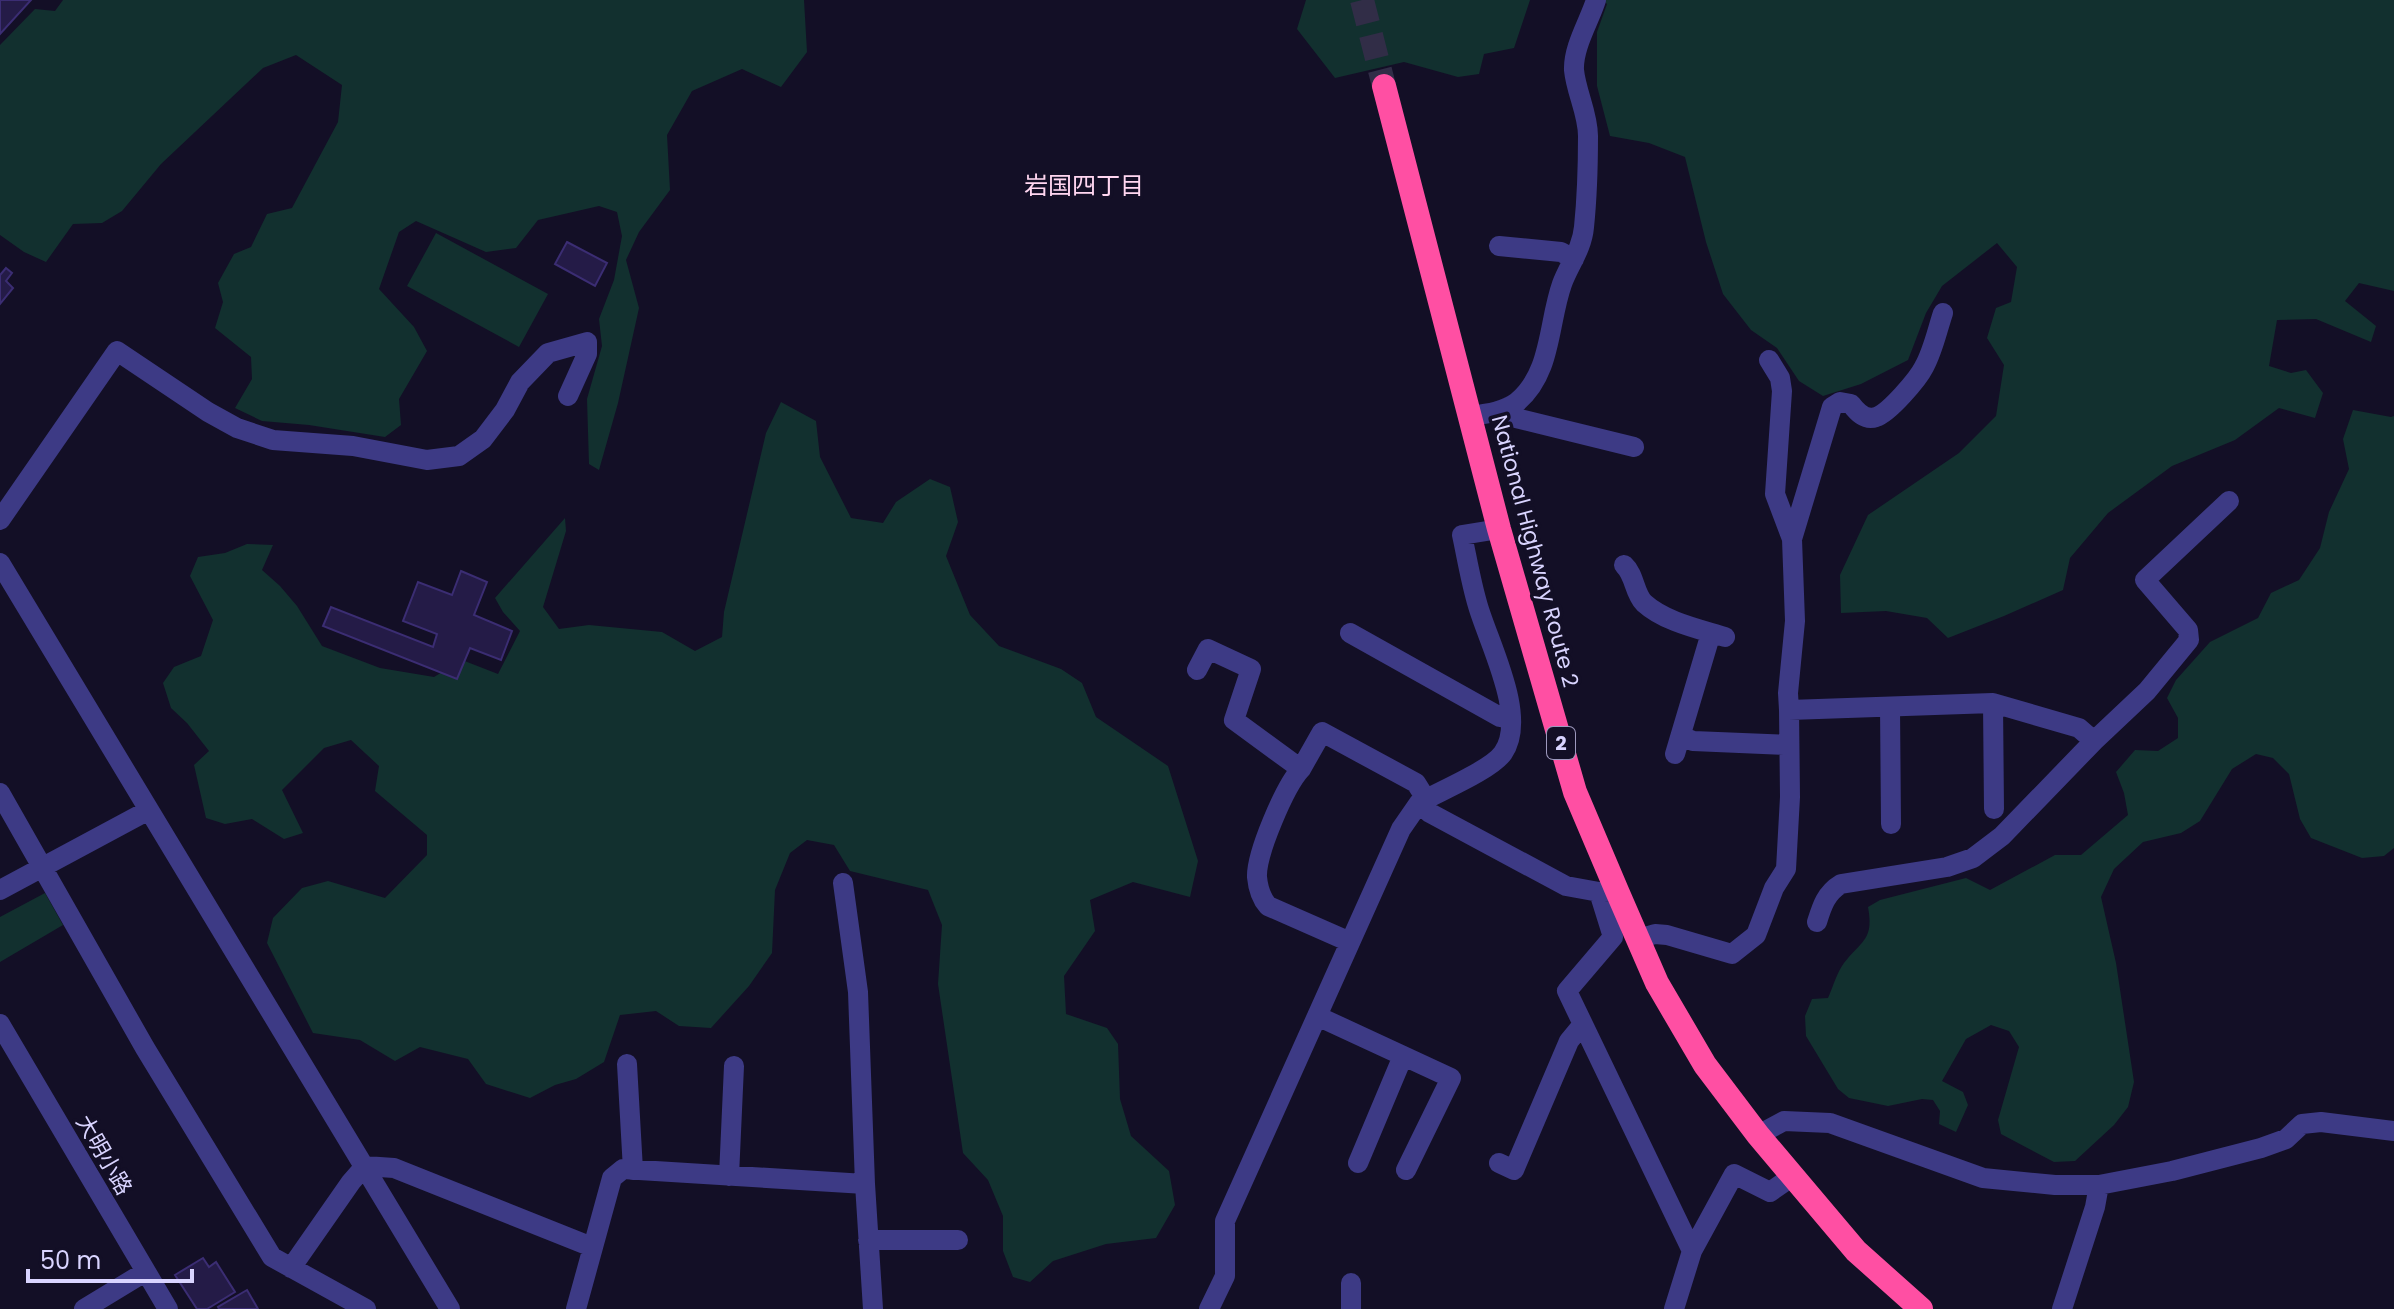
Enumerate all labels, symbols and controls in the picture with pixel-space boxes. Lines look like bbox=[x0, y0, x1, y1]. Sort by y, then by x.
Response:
district label: 岩国四丁目 bbox=[1024, 169, 1144, 202]
street label: National Highway Route 2 bbox=[1484, 411, 1586, 691]
road number: 2 bbox=[1547, 727, 1575, 759]
street label: 大明小路 bbox=[69, 1109, 139, 1201]
scale bar bbox=[28, 1233, 192, 1283]
text: 50 m bbox=[40, 1244, 101, 1277]

